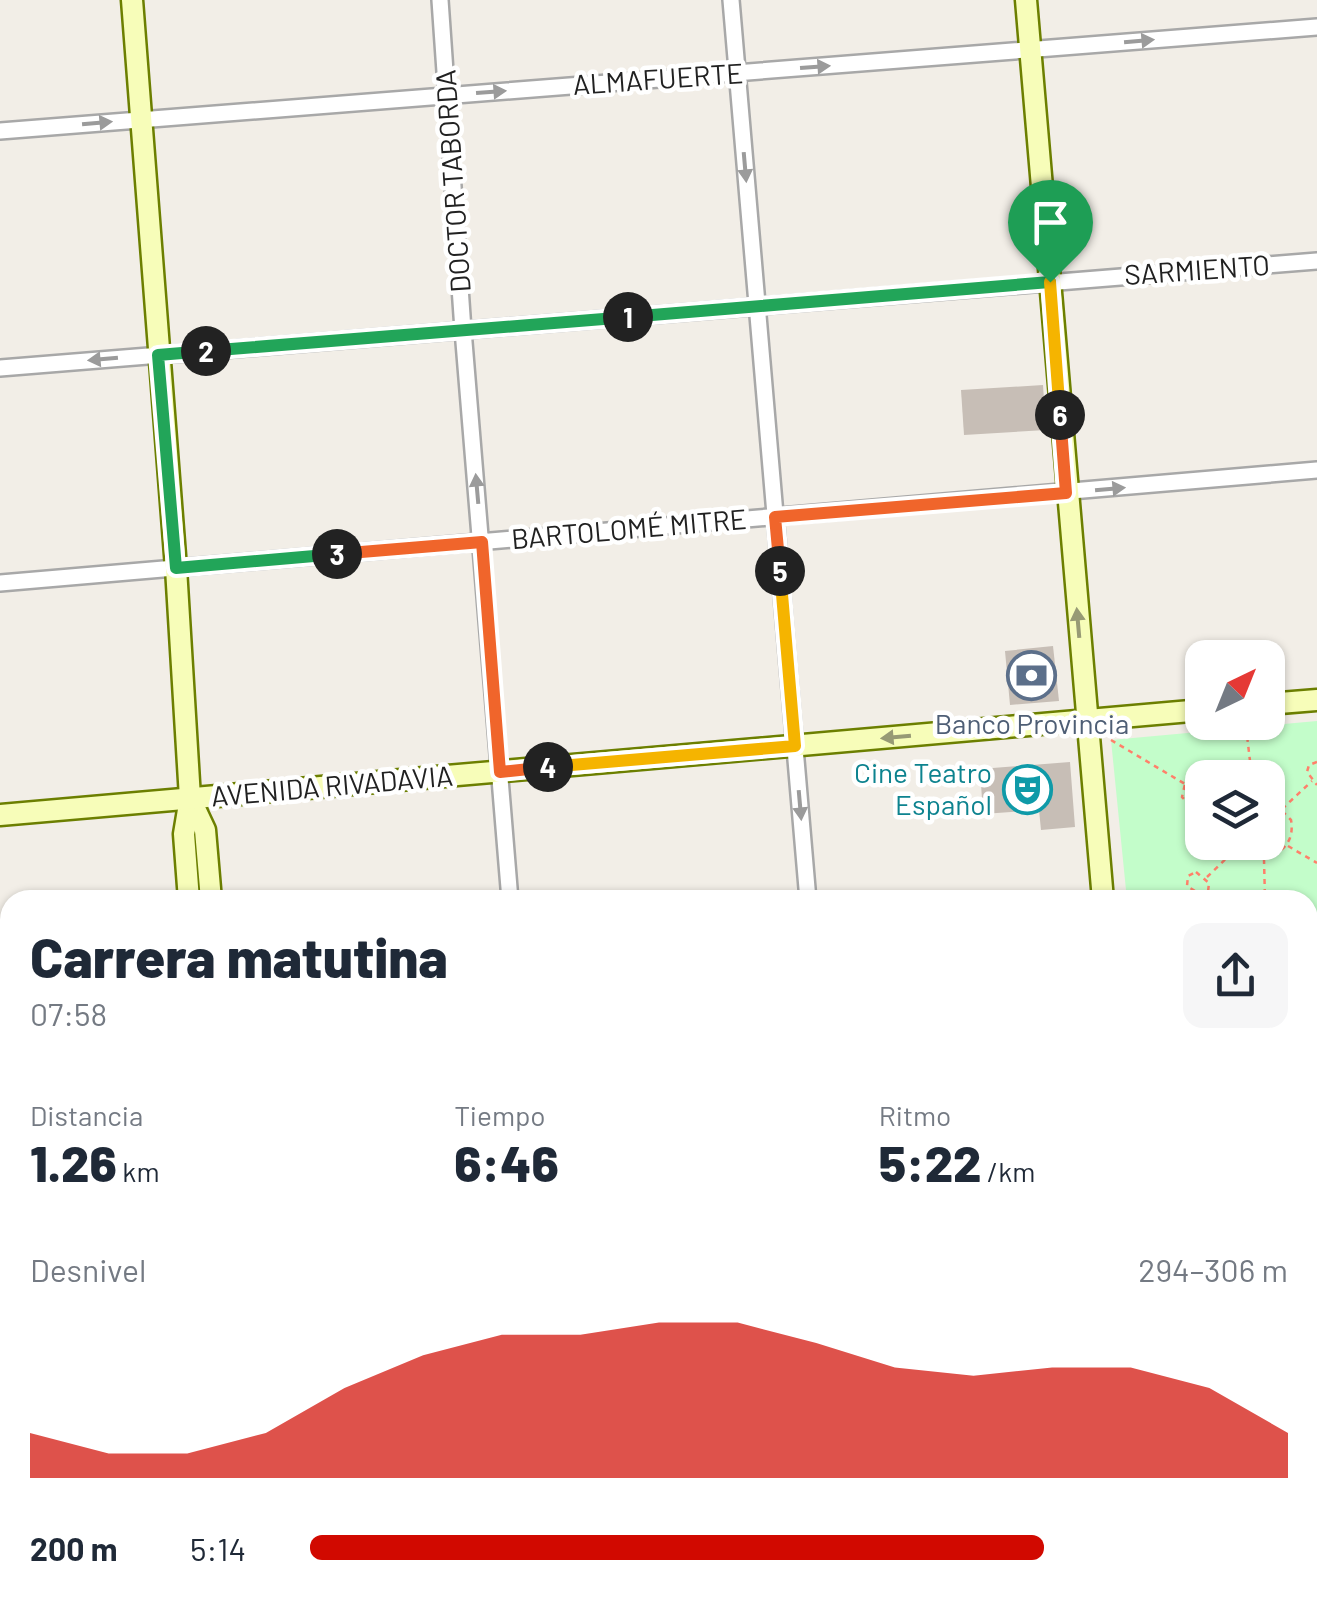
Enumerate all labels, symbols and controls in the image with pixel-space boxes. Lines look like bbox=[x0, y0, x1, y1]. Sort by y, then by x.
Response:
one-way arrow bbox=[1124, 33, 1155, 49]
street label: ALMAFUERTE bbox=[572, 55, 744, 101]
one-way arrow bbox=[800, 58, 831, 74]
street label: DOCTOR TABORDA bbox=[427, 69, 477, 294]
one-way arrow bbox=[476, 84, 507, 100]
one-way arrow bbox=[82, 115, 114, 131]
one-way arrow bbox=[738, 151, 754, 183]
pin bbox=[1008, 180, 1093, 283]
icon: arrive bbox=[1023, 195, 1078, 250]
street label: SARMIENTO bbox=[1123, 247, 1271, 291]
pin: 1 bbox=[603, 292, 653, 342]
text: 1 bbox=[623, 300, 633, 334]
pin: 2 bbox=[181, 326, 231, 376]
text: 2 bbox=[198, 334, 214, 368]
one-way arrow bbox=[87, 352, 119, 368]
pin: 6 bbox=[1035, 390, 1085, 440]
text: 6 bbox=[1052, 398, 1068, 432]
one-way arrow bbox=[468, 472, 484, 504]
one-way arrow bbox=[1094, 480, 1126, 496]
street label: BARTOLOMÉ MITRE bbox=[510, 501, 748, 555]
pin: 3 bbox=[312, 529, 362, 579]
text: 3 bbox=[329, 537, 345, 571]
pin: 5 bbox=[755, 546, 805, 596]
text: 5 bbox=[772, 554, 788, 588]
one-way arrow bbox=[1070, 607, 1086, 639]
north arrow bbox=[1185, 640, 1285, 740]
map controls bbox=[1185, 640, 1285, 860]
bank icon: Banco Provincia bbox=[1006, 650, 1058, 702]
place label: Banco Provincia bbox=[935, 706, 1129, 740]
one-way arrow bbox=[880, 729, 912, 745]
pin: 4 bbox=[523, 742, 573, 792]
text: 4 bbox=[540, 750, 556, 784]
place label: Cine Teatro Español bbox=[854, 755, 992, 821]
street label: AVENIDA RIVADAVIA bbox=[210, 758, 454, 813]
button: layers bbox=[1185, 760, 1285, 860]
theatre icon: Cine Teatro Español bbox=[1001, 763, 1053, 815]
one-way arrow bbox=[792, 789, 808, 821]
text: Carrera matutina bbox=[30, 923, 448, 989]
button: share bbox=[1183, 923, 1288, 1028]
text: 07:58 bbox=[30, 994, 107, 1032]
text: Distancia bbox=[30, 1098, 143, 1132]
text: Tiempo bbox=[454, 1098, 546, 1132]
text: Ritmo bbox=[879, 1098, 951, 1132]
text: 1.26 bbox=[30, 1132, 117, 1192]
text: 6:46 bbox=[454, 1132, 559, 1192]
text: 5:22 bbox=[879, 1132, 981, 1192]
text: km bbox=[117, 1154, 160, 1188]
text: /km bbox=[981, 1154, 1035, 1188]
text: Desnivel bbox=[30, 1250, 146, 1288]
text: 294–306 m bbox=[1138, 1250, 1288, 1288]
text: 200 m bbox=[30, 1529, 118, 1567]
text: 5:14 bbox=[190, 1529, 246, 1567]

